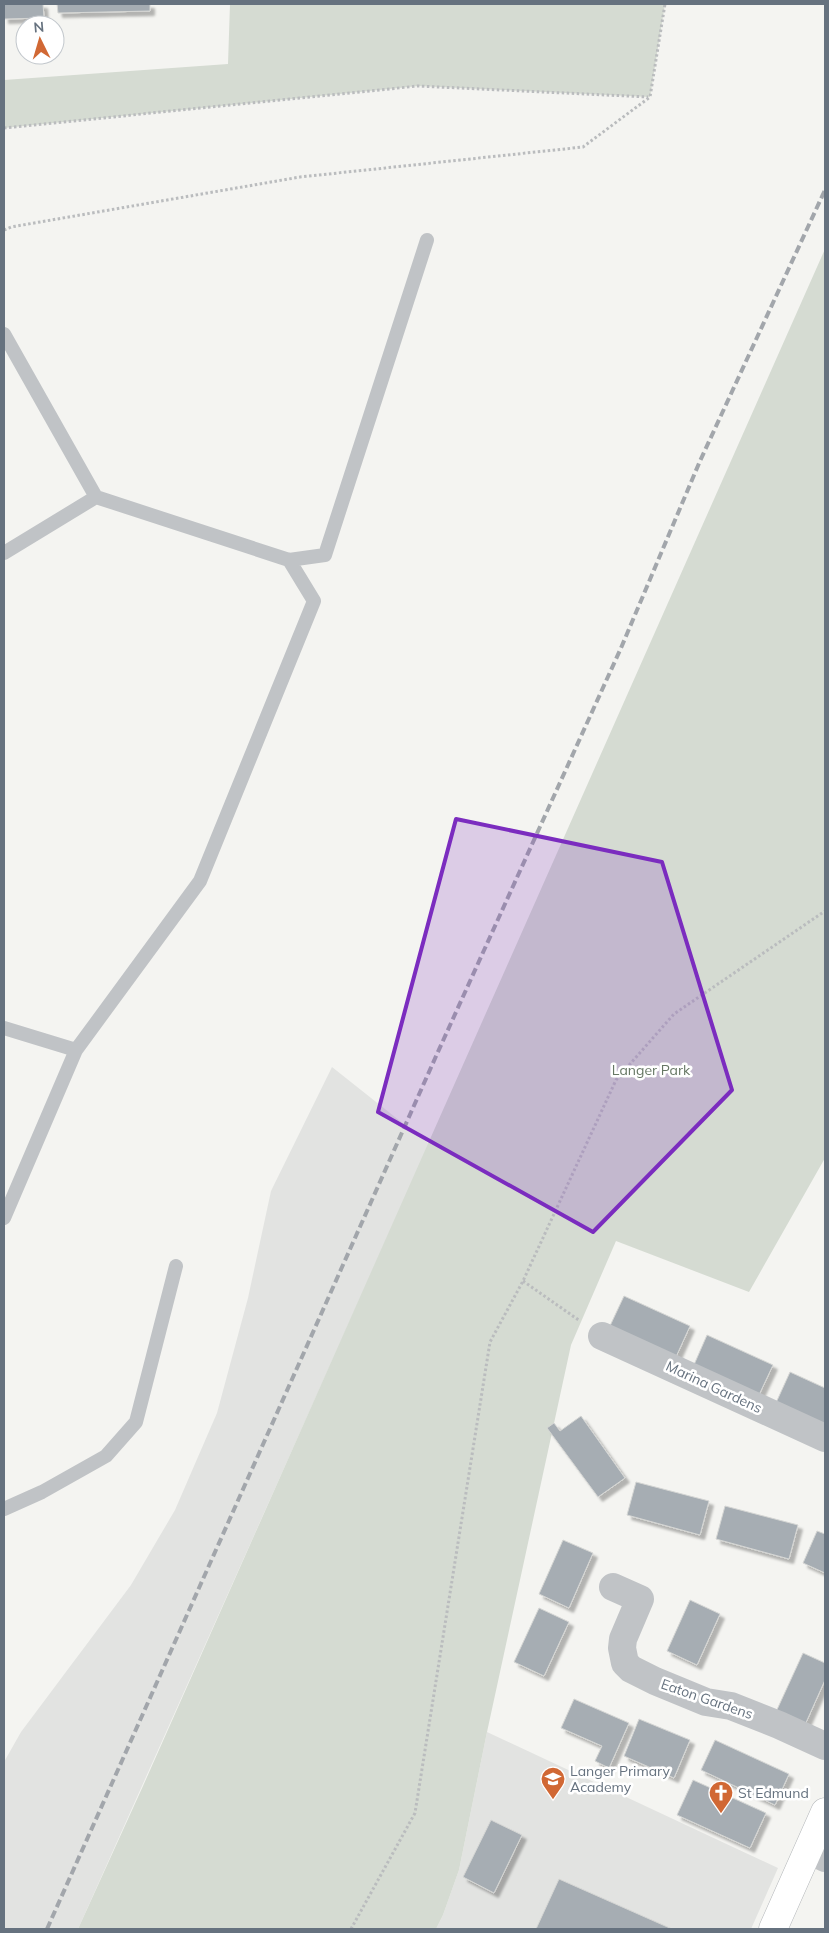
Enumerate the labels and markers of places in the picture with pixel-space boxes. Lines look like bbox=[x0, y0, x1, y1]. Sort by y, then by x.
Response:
place label: Langer Primary Academy bbox=[570, 1762, 671, 1796]
school or university icon: Langer Primary Academy bbox=[540, 1766, 566, 1800]
church icon: St Edmund bbox=[708, 1780, 734, 1814]
place label: St Edmund bbox=[738, 1784, 809, 1802]

